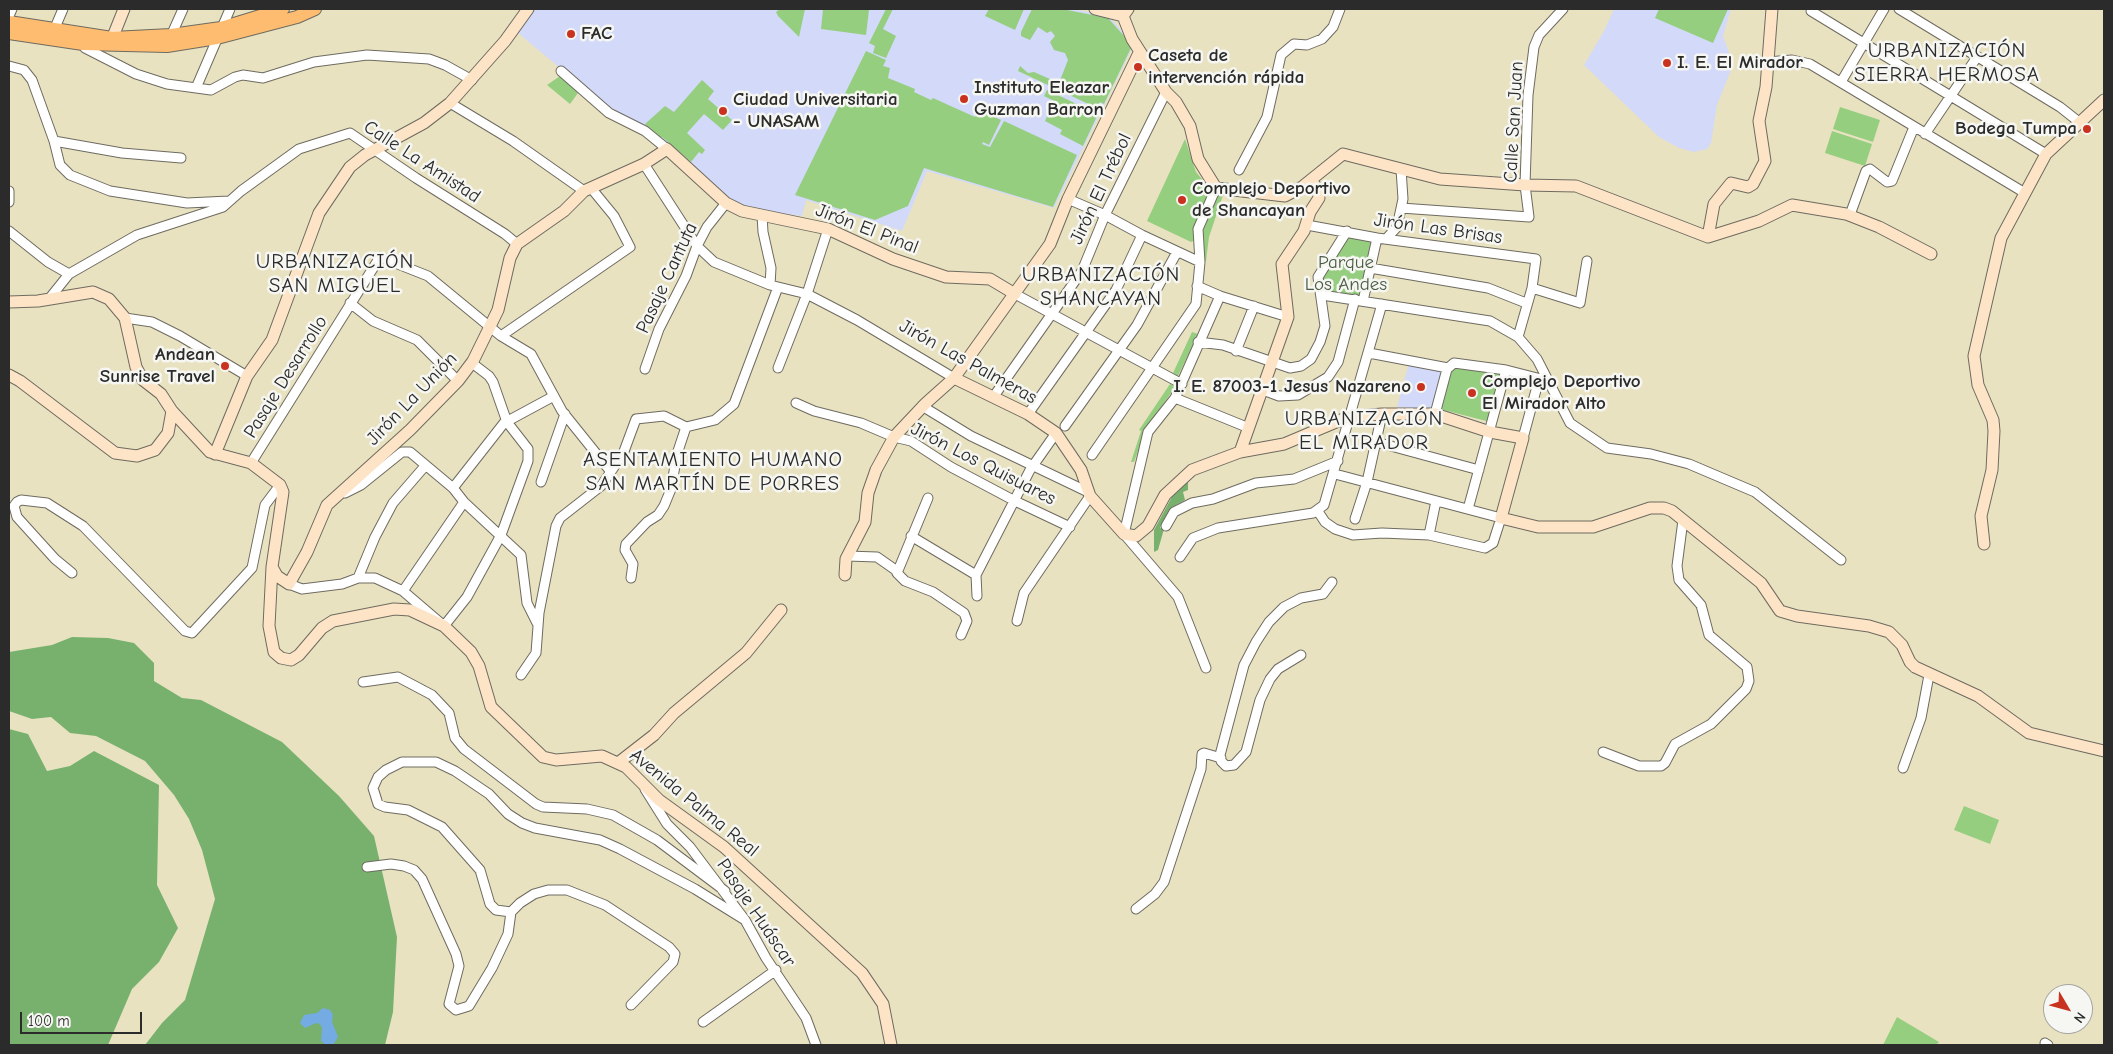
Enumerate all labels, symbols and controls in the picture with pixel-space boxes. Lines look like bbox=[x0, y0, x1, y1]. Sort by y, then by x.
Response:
place label: FAC bbox=[581, 23, 612, 45]
marker: FAC bbox=[565, 28, 577, 40]
district label: URBANIZACIÓN SIERRA HERMOSA bbox=[1852, 38, 2042, 88]
place label: Caseta de intervención rápida bbox=[1148, 45, 1304, 89]
place label: I. E. El Mirador bbox=[1677, 52, 1803, 74]
marker: I. E. El Mirador bbox=[1661, 57, 1673, 69]
marker: Caseta de intervención rápida bbox=[1132, 61, 1144, 73]
street label: Calle San Juan bbox=[1499, 61, 1529, 183]
place label: Instituto Eleazar Guzman Barron bbox=[974, 77, 1109, 121]
place label: Ciudad Universitaria - UNASAM bbox=[733, 89, 898, 133]
marker: Instituto Eleazar Guzman Barron bbox=[958, 93, 970, 105]
marker: Ciudad Universitaria - UNASAM bbox=[717, 105, 729, 117]
street label: Calle La Amistad bbox=[359, 116, 485, 208]
place label: Bodega Tumpa bbox=[1955, 118, 2077, 140]
marker: Bodega Tumpa bbox=[2081, 123, 2093, 135]
street label: Jirón El Trébol bbox=[1065, 130, 1137, 248]
place label: Complejo Deportivo de Shancayan bbox=[1192, 178, 1351, 222]
marker: Complejo Deportivo de Shancayan bbox=[1176, 194, 1188, 206]
street label: Jirón El Pinal bbox=[812, 199, 922, 259]
street label: Jirón Las Brisas bbox=[1372, 209, 1504, 249]
street label: Pasaje Cantuta bbox=[631, 219, 703, 337]
district label: URBANIZACIÓN SAN MIGUEL bbox=[254, 249, 416, 299]
park label: Parque Los Andes bbox=[1305, 252, 1387, 296]
district label: URBANIZACIÓN SHANCAYAN bbox=[1020, 262, 1182, 312]
street label: Pasaje Desarrollo bbox=[239, 312, 333, 442]
street label: Jirón Las Palmeras bbox=[895, 315, 1041, 409]
place label: Andean Sunrise Travel bbox=[100, 344, 215, 388]
street label: Jirón La Unión bbox=[362, 348, 462, 450]
marker: Andean Sunrise Travel bbox=[219, 360, 231, 372]
place label: Complejo Deportivo El Mirador Alto bbox=[1482, 371, 1641, 415]
place label: I. E. 87003-1 Jesus Nazareno bbox=[1173, 376, 1411, 398]
marker: I. E. 87003-1 Jesus Nazareno bbox=[1415, 381, 1427, 393]
marker: Complejo Deportivo El Mirador Alto bbox=[1466, 387, 1478, 399]
district label: URBANIZACIÓN EL MIRADOR bbox=[1283, 406, 1445, 456]
street label: Jirón Los Quisuares bbox=[907, 418, 1059, 510]
district label: ASENTAMIENTO HUMANO SAN MARTÍN DE PORRES bbox=[581, 447, 845, 497]
street label: Avenida Palma Real bbox=[625, 744, 763, 862]
street label: Pasaje Huáscar bbox=[712, 855, 800, 971]
north arrow bbox=[2043, 984, 2093, 1034]
scale bar bbox=[22, 1002, 145, 1034]
text: N bbox=[2070, 1009, 2089, 1026]
text: 100 m bbox=[28, 1012, 70, 1030]

